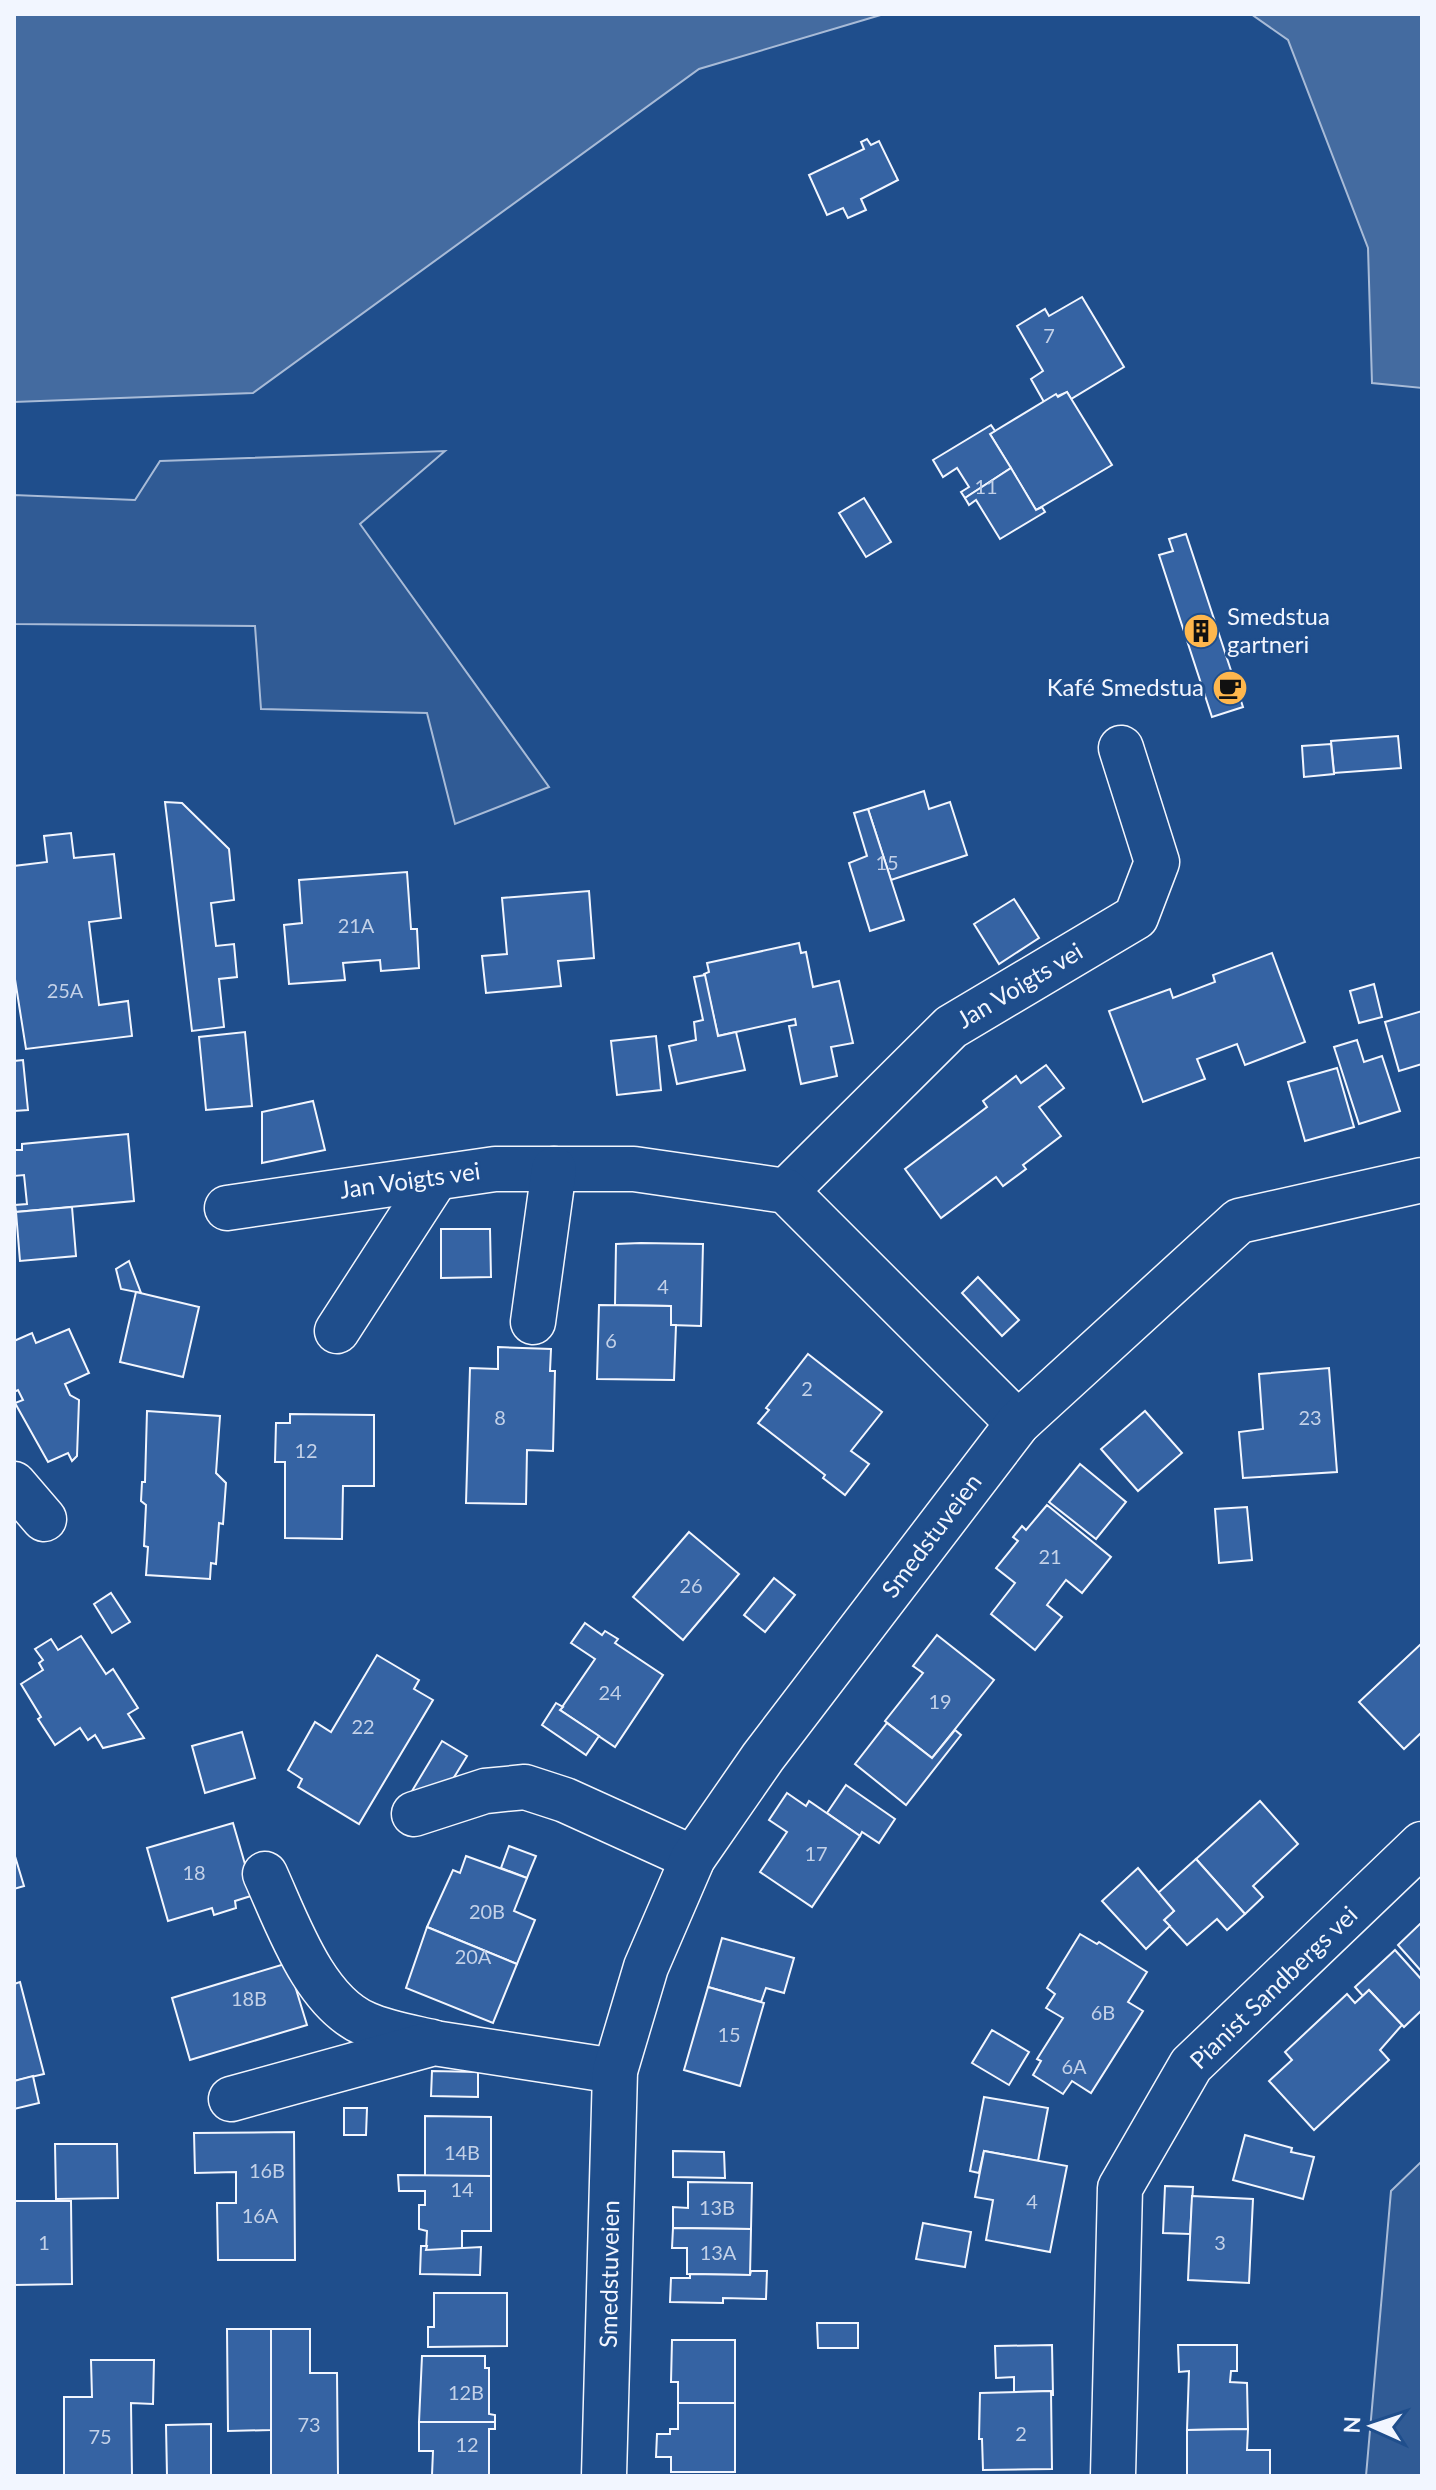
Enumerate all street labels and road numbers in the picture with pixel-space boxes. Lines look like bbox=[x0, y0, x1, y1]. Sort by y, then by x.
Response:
street label: Jan Voigts vei bbox=[951, 936, 1087, 1034]
street label: Jan Voigts vei bbox=[338, 1155, 482, 1204]
street label: Smedstuveien bbox=[875, 1467, 987, 1603]
street label: Pianist Sandbergs vei bbox=[1183, 1900, 1363, 2074]
street label: Smedstuveien bbox=[593, 2200, 624, 2348]

